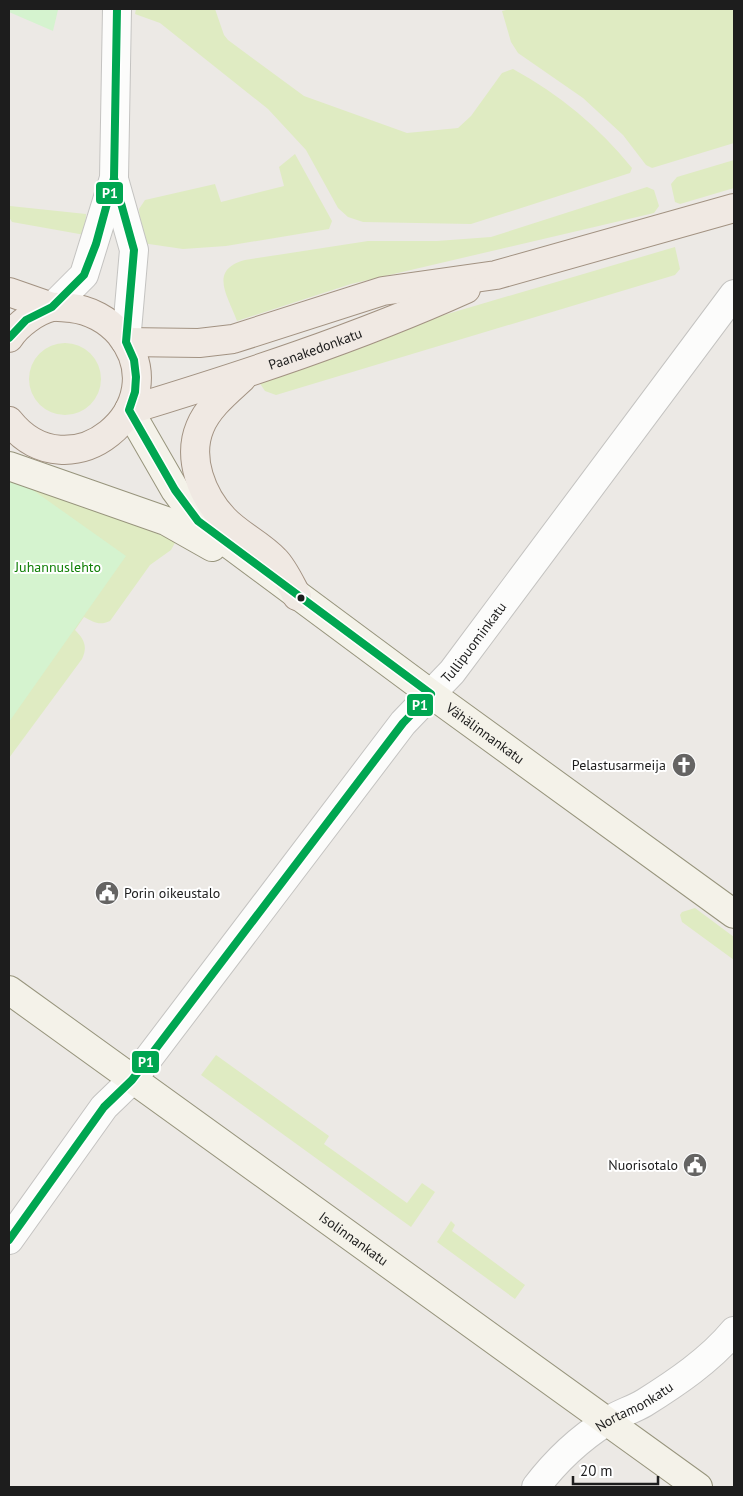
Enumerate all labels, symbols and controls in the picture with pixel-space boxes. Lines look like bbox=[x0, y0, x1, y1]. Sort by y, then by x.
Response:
line badge: P1 bbox=[95, 181, 124, 205]
text: P1 bbox=[102, 184, 118, 202]
street label: Paanakedonkatu bbox=[266, 324, 365, 374]
park label: Juhannuslehto bbox=[14, 558, 101, 576]
unlabelled marker bbox=[296, 593, 306, 603]
street label: Tullipuominkatu bbox=[437, 598, 510, 687]
line badge: P1 bbox=[406, 693, 434, 717]
text: P1 bbox=[412, 696, 428, 714]
street label: Vähälinnankatu bbox=[442, 698, 528, 768]
church icon: Pelastusarmeija bbox=[671, 752, 697, 778]
place label: Pelastusarmeija bbox=[572, 756, 666, 774]
public building icon: Porin oikeustalo bbox=[94, 880, 120, 906]
place label: Porin oikeustalo bbox=[124, 884, 220, 902]
line badge: P1 bbox=[131, 1050, 160, 1074]
text: P1 bbox=[138, 1053, 154, 1071]
public building icon: Nuorisotalo bbox=[682, 1152, 708, 1178]
place label: Nuorisotalo bbox=[608, 1156, 678, 1174]
street label: Isolinnankatu bbox=[315, 1208, 392, 1270]
street label: Nortamonkatu bbox=[592, 1378, 676, 1436]
scale bar bbox=[573, 1454, 658, 1486]
text: 20 m bbox=[580, 1461, 613, 1480]

